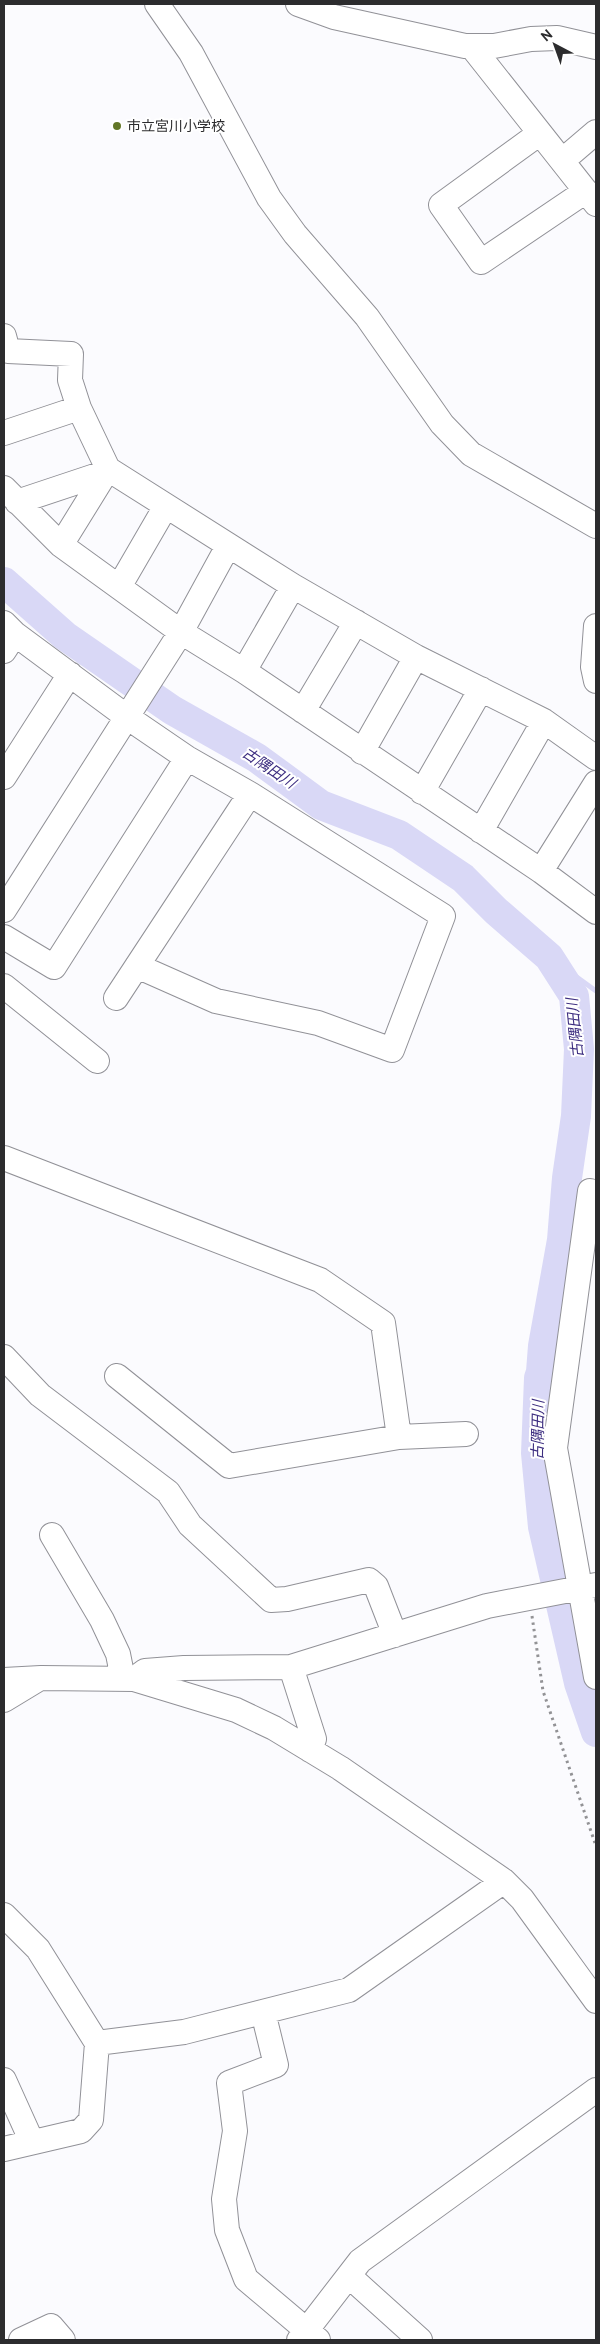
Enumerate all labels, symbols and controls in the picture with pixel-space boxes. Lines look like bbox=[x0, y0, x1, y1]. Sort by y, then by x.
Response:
north arrow bbox=[530, 20, 580, 70]
text: N bbox=[538, 27, 557, 46]
place label: 市立宮川小学校 bbox=[127, 119, 225, 136]
marker: 市立宮川小学校 bbox=[111, 120, 123, 132]
water label: 古隅田川 bbox=[238, 745, 300, 795]
water label: 古隅田川 bbox=[564, 995, 589, 1059]
water label: 古隅田川 bbox=[529, 1398, 550, 1460]

